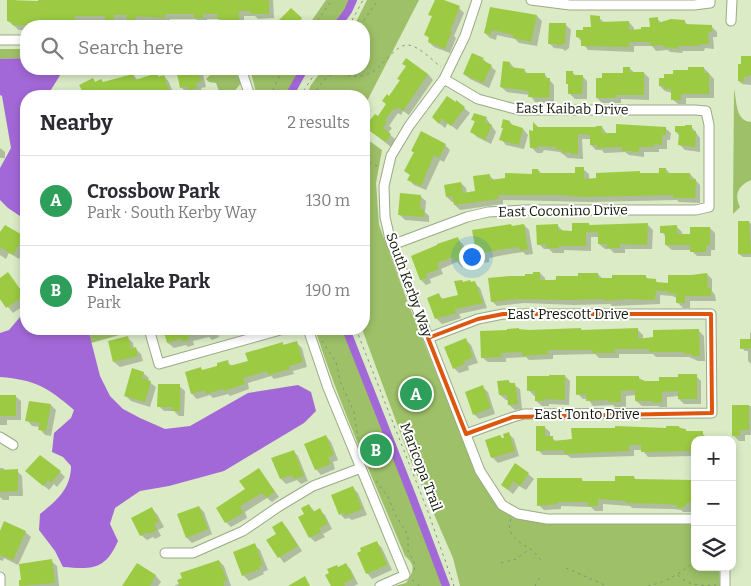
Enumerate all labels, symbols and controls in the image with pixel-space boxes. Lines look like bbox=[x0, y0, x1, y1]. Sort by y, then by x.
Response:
search box bbox=[20, 20, 370, 75]
icon: search bbox=[38, 34, 66, 62]
text: Search here bbox=[78, 36, 183, 59]
street label: East Kaibab Drive bbox=[515, 100, 629, 118]
text: Nearby bbox=[40, 110, 113, 136]
text: 2 results bbox=[287, 113, 350, 132]
text: Crossbow Park bbox=[87, 180, 220, 203]
text: A bbox=[50, 191, 62, 210]
text: 130 m bbox=[306, 191, 350, 210]
street label: East Coconino Drive bbox=[498, 201, 628, 221]
text: Park · South Kerby Way bbox=[87, 203, 256, 222]
street label: South Kerby Way bbox=[382, 230, 436, 340]
your location bbox=[459, 244, 485, 270]
text: Pinelake Park bbox=[87, 270, 210, 293]
text: B bbox=[51, 281, 61, 300]
text: 190 m bbox=[305, 281, 350, 300]
text: Park bbox=[87, 293, 121, 312]
street label: East Prescott Drive bbox=[507, 306, 629, 323]
pin: A bbox=[400, 375, 432, 413]
street label: East Tonto Drive bbox=[534, 406, 640, 423]
street label: Maricopa Trail bbox=[396, 420, 446, 514]
pin: B bbox=[360, 431, 392, 469]
map controls bbox=[691, 436, 736, 571]
button: + bbox=[691, 436, 736, 481]
button: − bbox=[691, 481, 736, 526]
button: layers bbox=[691, 526, 736, 571]

